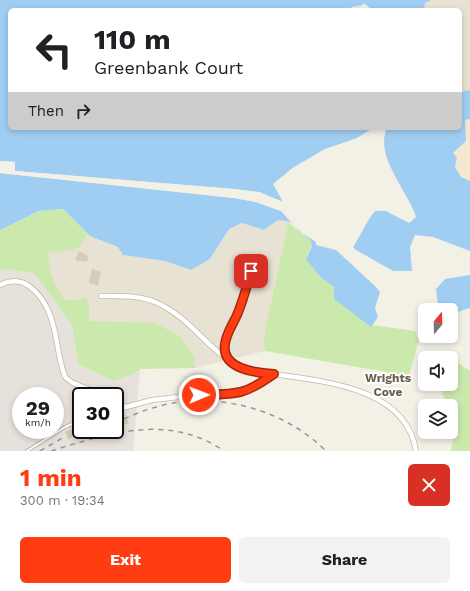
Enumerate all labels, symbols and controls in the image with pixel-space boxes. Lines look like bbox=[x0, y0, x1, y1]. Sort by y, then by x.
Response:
text: 110 m bbox=[94, 23, 171, 56]
icon: left bbox=[28, 24, 80, 76]
text: Greenbank Court bbox=[94, 57, 243, 78]
icon: right bbox=[72, 100, 94, 122]
text: Then bbox=[28, 102, 64, 120]
pin bbox=[234, 254, 268, 288]
icon: arrive bbox=[240, 260, 262, 282]
north arrow bbox=[418, 303, 458, 343]
map controls bbox=[418, 303, 458, 439]
button: sound bbox=[418, 351, 458, 391]
district label: Wrights Cove bbox=[365, 371, 412, 399]
position arrow bbox=[178, 374, 220, 416]
speed limit sign: 30 bbox=[72, 387, 124, 439]
text: 29 bbox=[26, 396, 50, 420]
button: layers bbox=[418, 399, 458, 439]
text: km/h bbox=[25, 417, 51, 428]
text: 1 min bbox=[20, 464, 82, 492]
button: close bbox=[408, 464, 450, 506]
text: 300 m · 19:34 bbox=[20, 493, 105, 508]
button: Exit bbox=[20, 537, 231, 583]
button: Share bbox=[239, 537, 450, 583]

